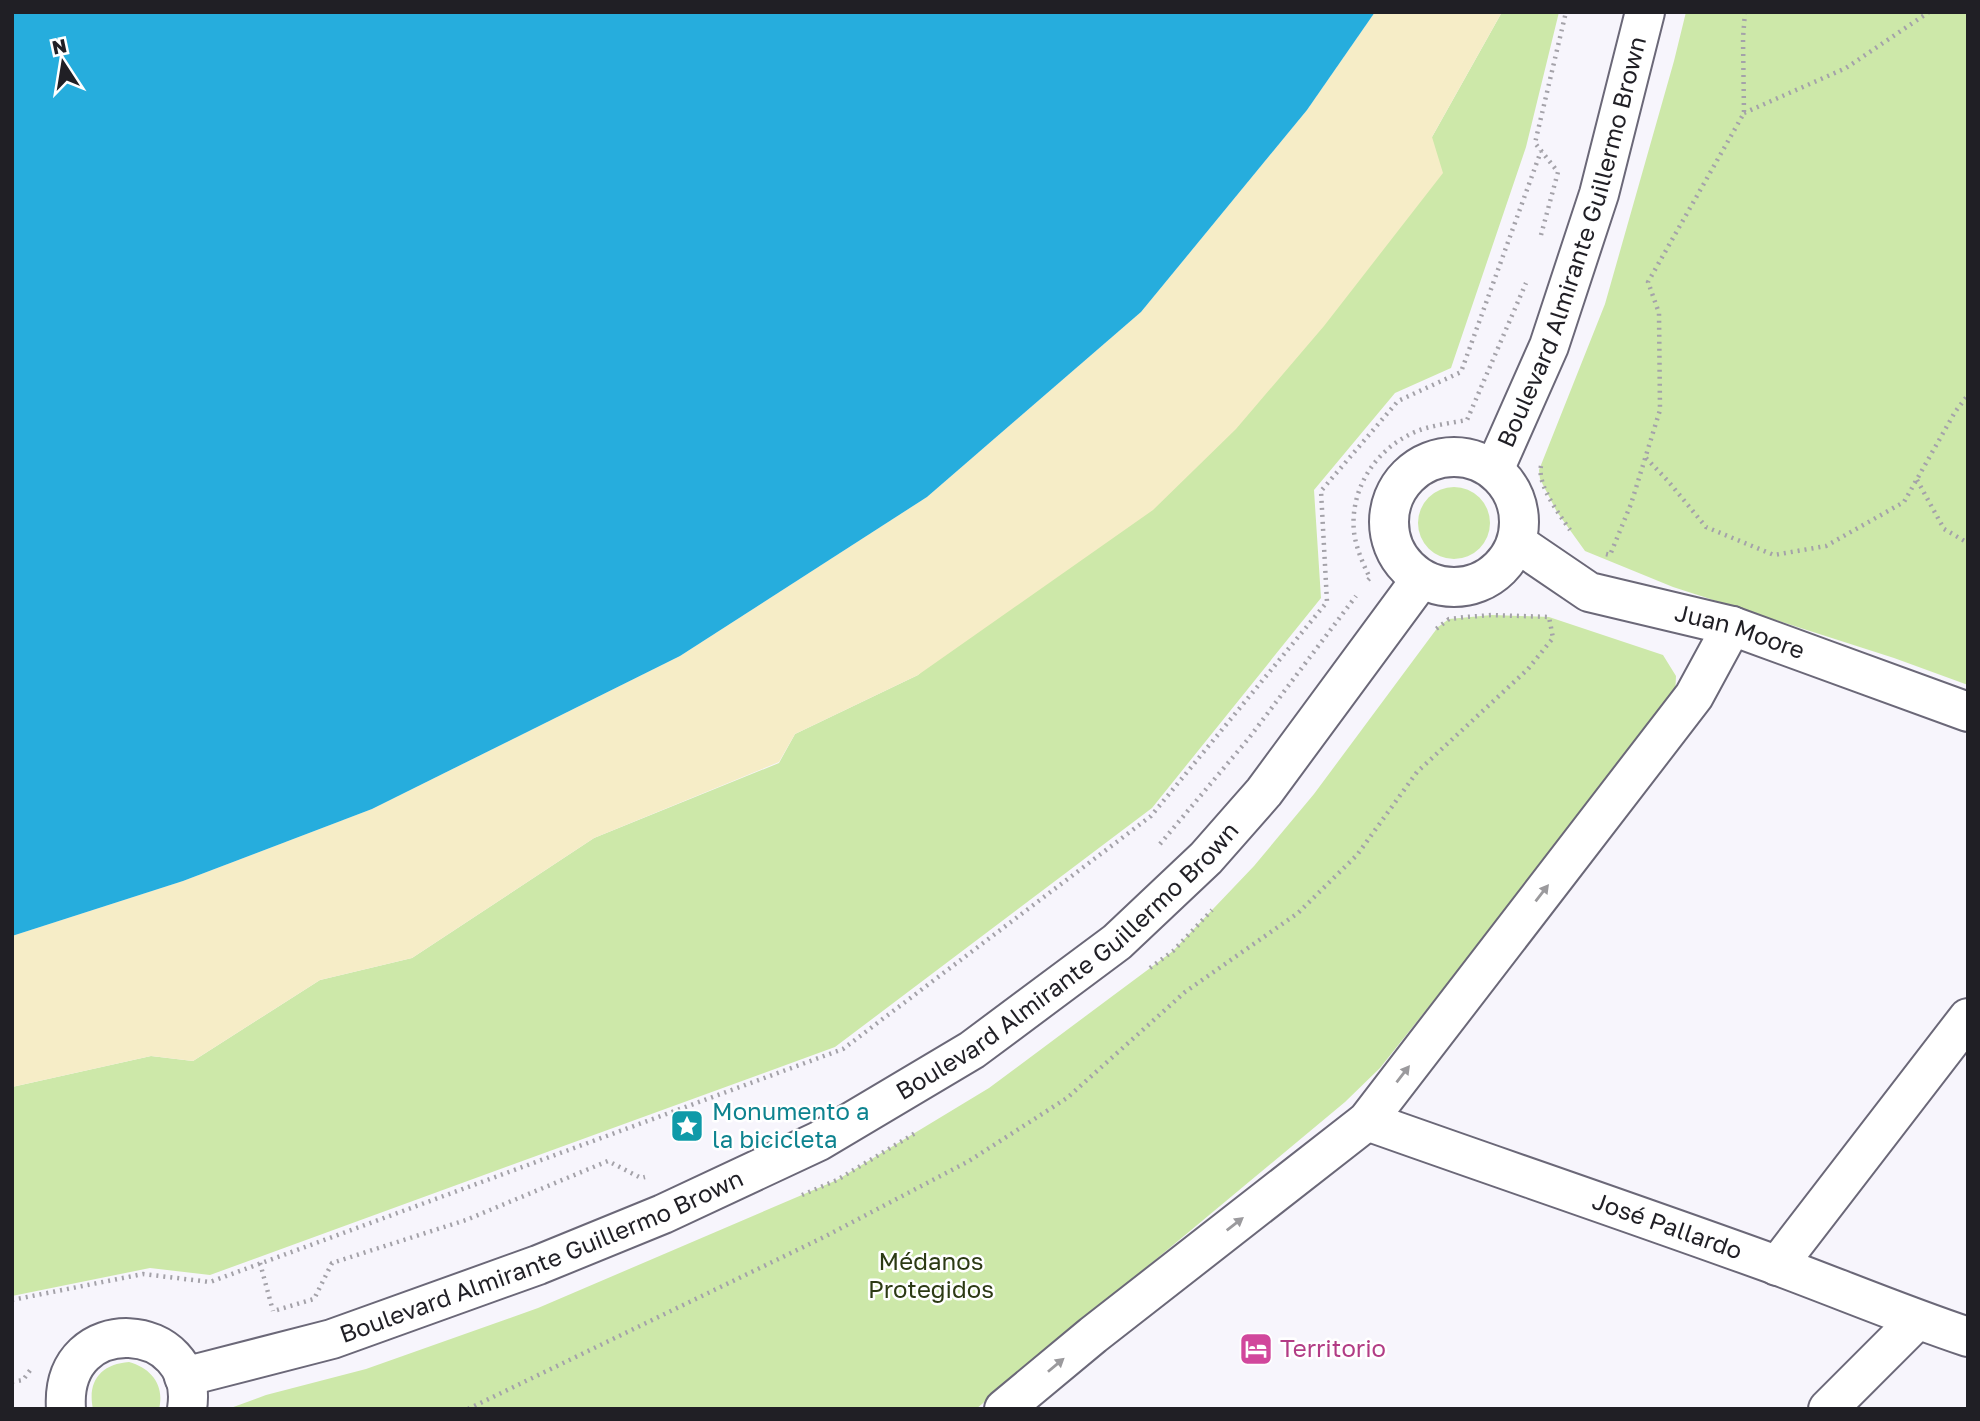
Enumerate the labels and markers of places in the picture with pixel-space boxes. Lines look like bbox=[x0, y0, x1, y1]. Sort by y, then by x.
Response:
place label: Monumento a la bicicleta bbox=[712, 1096, 870, 1153]
place icon: Monumento a la bicicleta bbox=[668, 1107, 706, 1145]
hotel icon: Territorio bbox=[1237, 1330, 1275, 1368]
place label: Territorio bbox=[1280, 1333, 1386, 1362]

